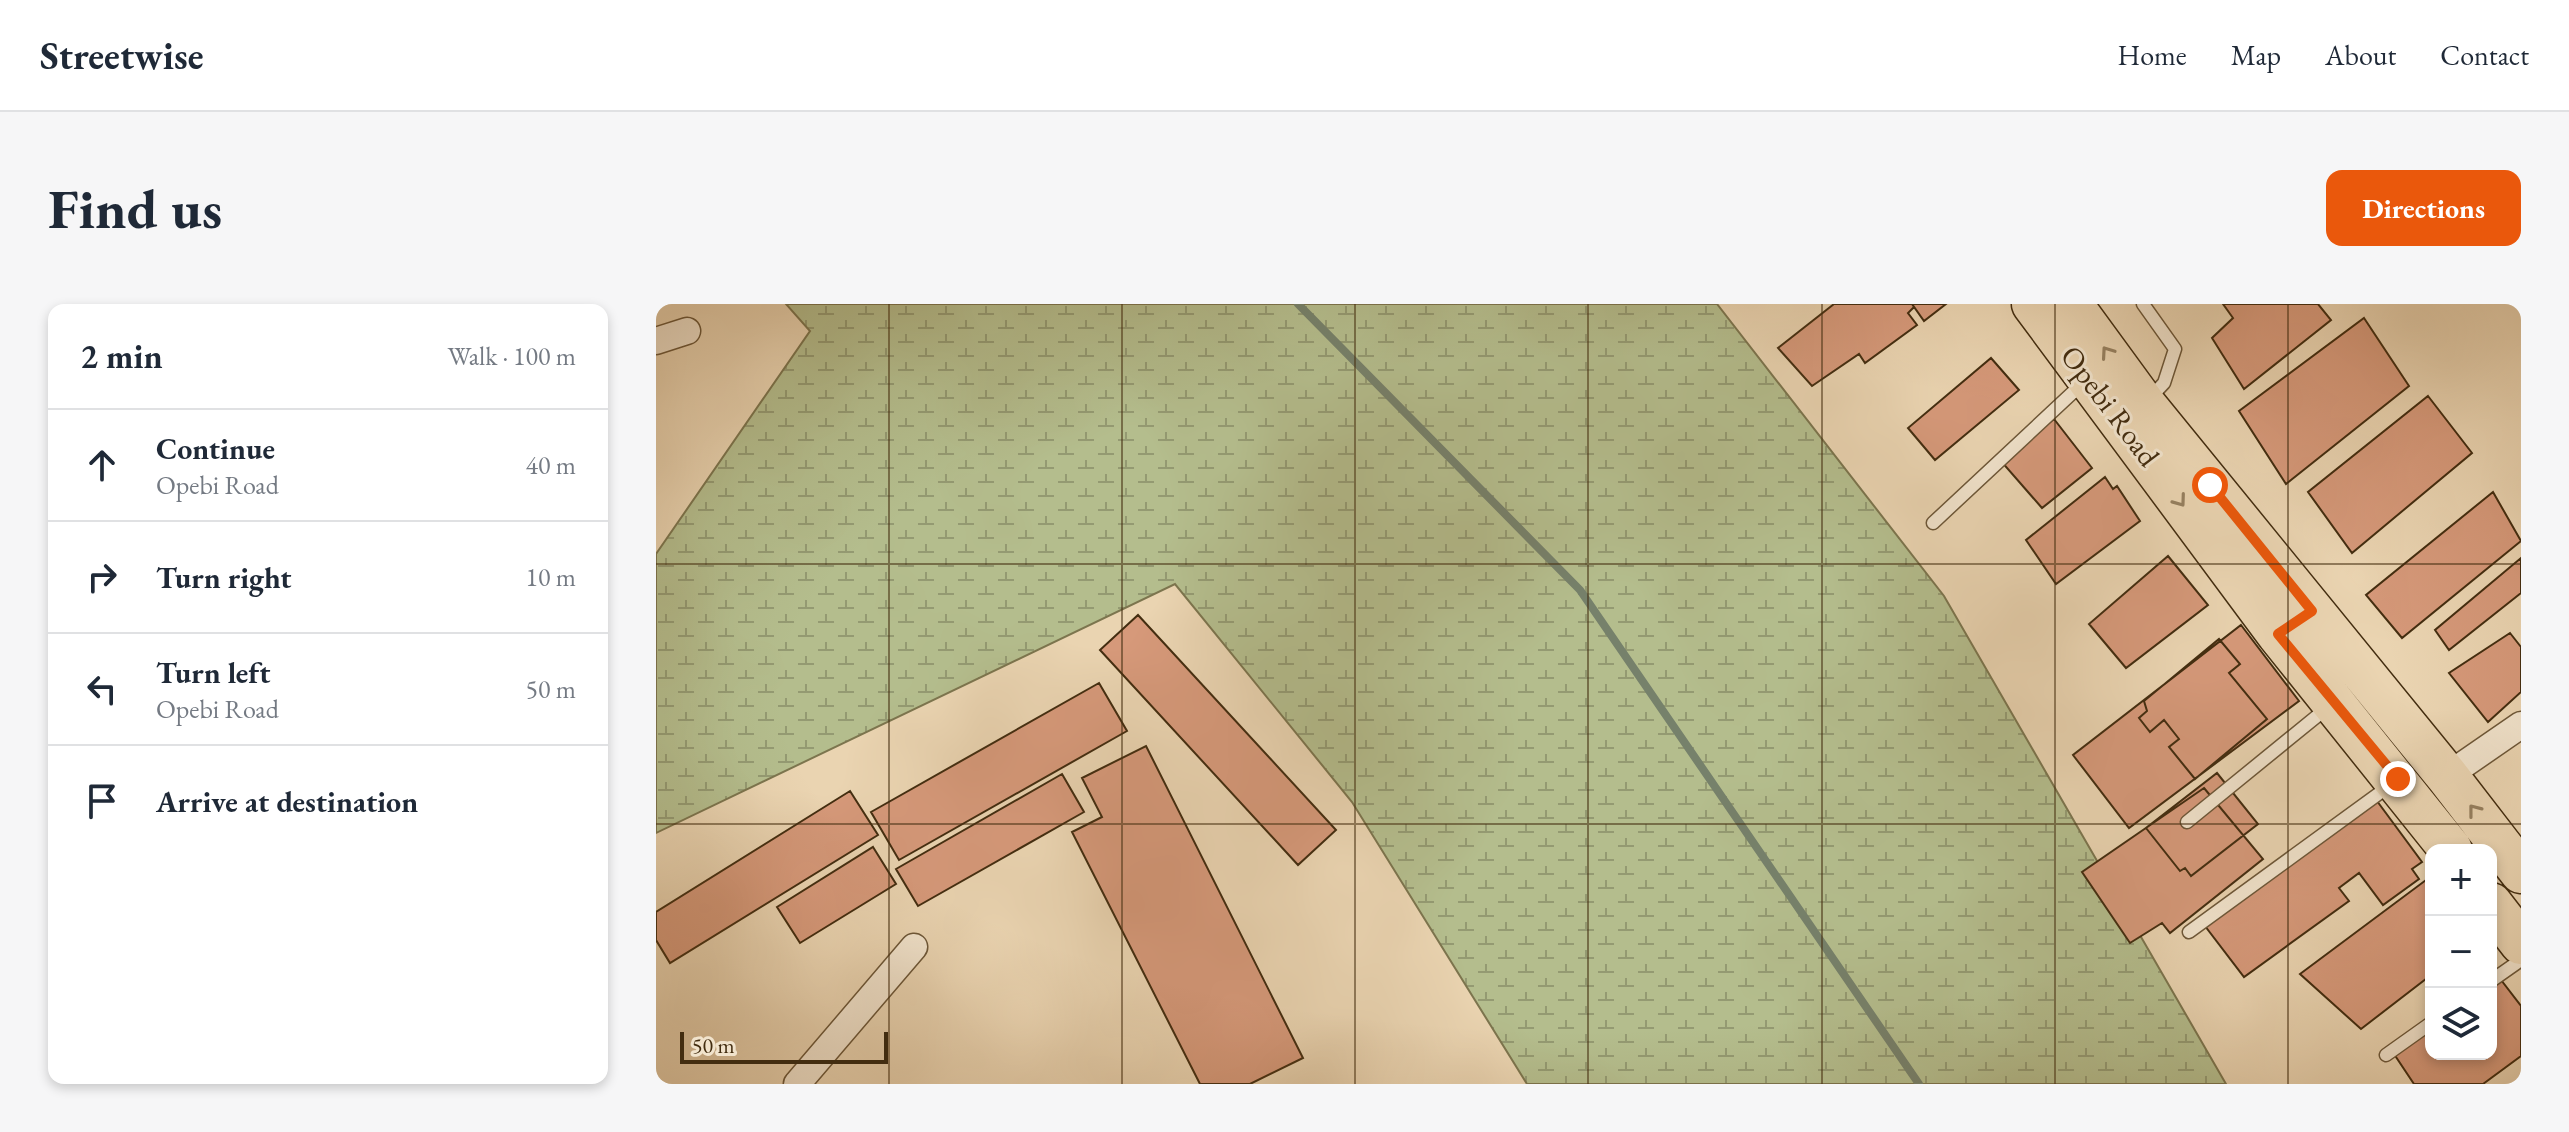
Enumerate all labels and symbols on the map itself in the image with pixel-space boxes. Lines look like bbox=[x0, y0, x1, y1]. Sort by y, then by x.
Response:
street label: Opebi Road bbox=[2052, 337, 2169, 475]
one-way arrow bbox=[2102, 346, 2117, 361]
route start bbox=[2192, 467, 2228, 503]
one-way arrow bbox=[2171, 492, 2185, 507]
route end bbox=[2380, 761, 2416, 797]
one-way arrow bbox=[2469, 804, 2483, 819]
scale bar bbox=[680, 1028, 888, 1064]

